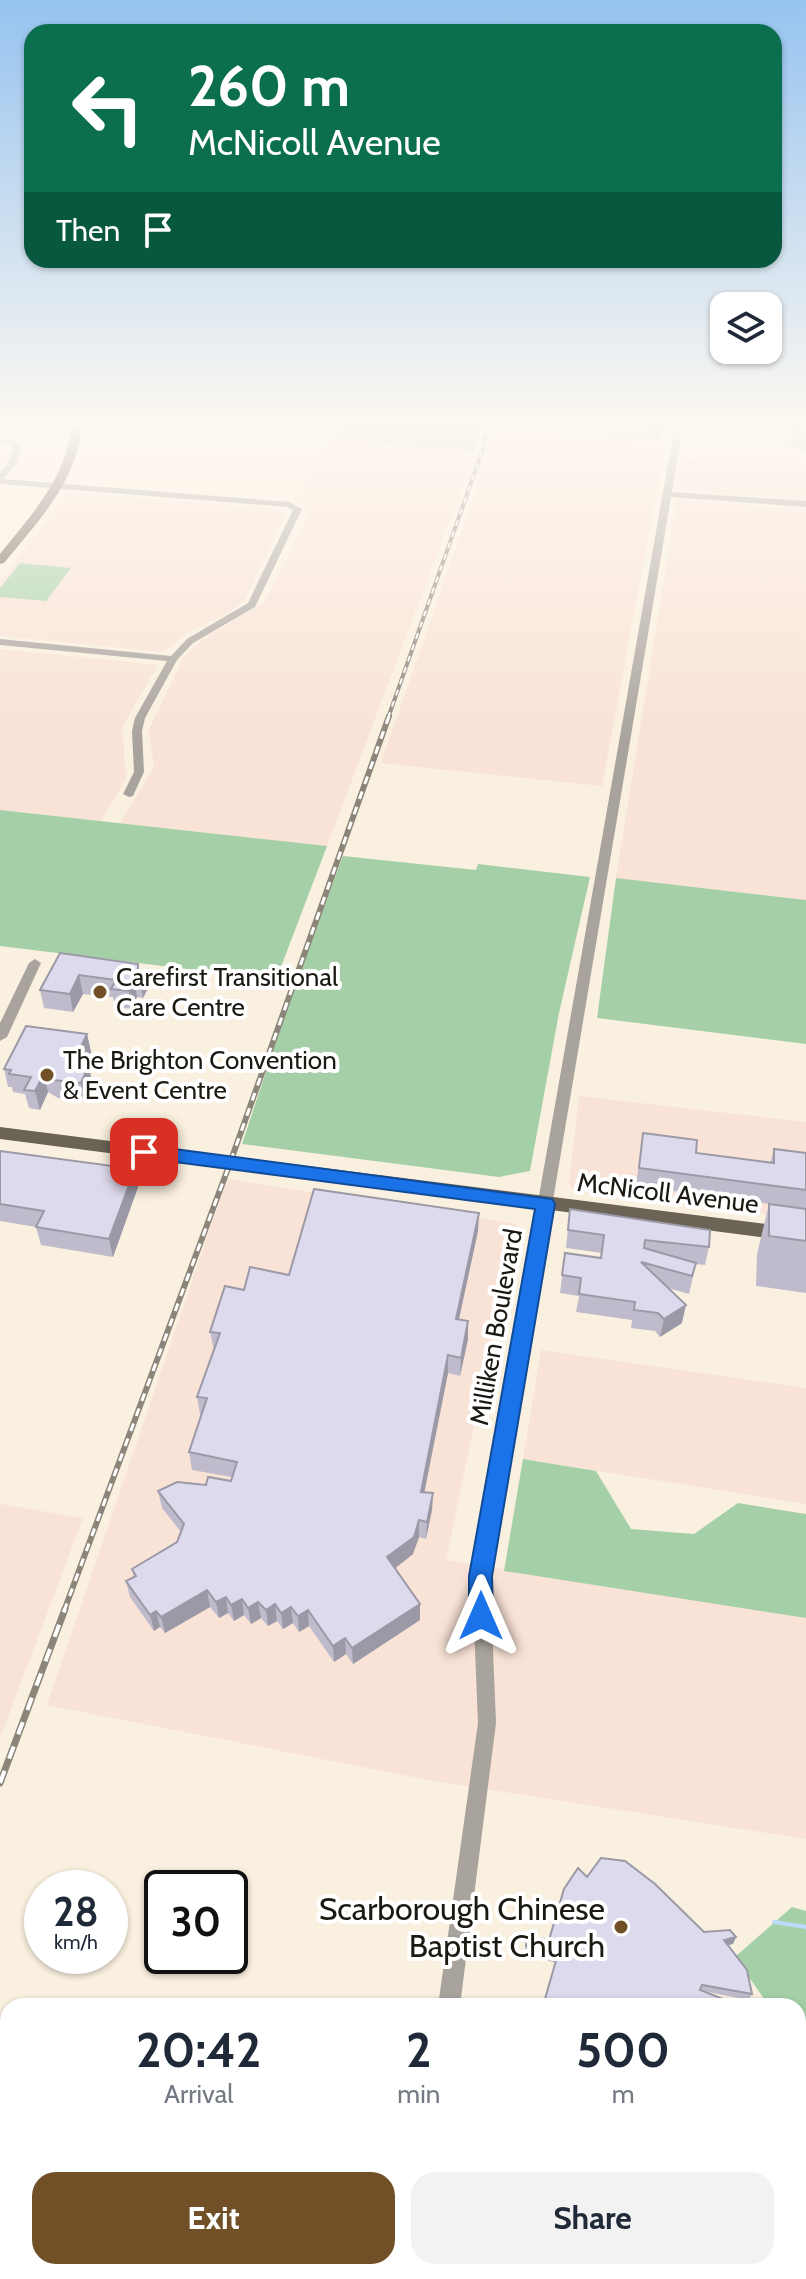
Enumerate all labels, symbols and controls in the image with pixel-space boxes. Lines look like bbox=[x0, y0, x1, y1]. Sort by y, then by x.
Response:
text: 260 m bbox=[188, 52, 350, 120]
icon: left bbox=[56, 56, 160, 160]
text: McNicoll Avenue bbox=[188, 120, 441, 164]
icon: arrive bbox=[136, 208, 180, 252]
text: Then bbox=[56, 212, 120, 249]
map controls bbox=[710, 292, 782, 364]
button: layers bbox=[710, 292, 782, 364]
place label: Carefirst Transitional Care Centre bbox=[116, 961, 338, 1023]
marker: Carefirst Transitional Care Centre bbox=[91, 983, 109, 1001]
place label: The Brighton Convention & Event Centre bbox=[63, 1044, 337, 1106]
marker: The Brighton Convention & Event Centre bbox=[38, 1066, 56, 1084]
pin bbox=[110, 1118, 178, 1186]
icon: arrive bbox=[122, 1130, 166, 1174]
street label: McNicoll Avenue bbox=[576, 1166, 760, 1220]
street label: Milliken Boulevard bbox=[463, 1226, 529, 1428]
position arrow bbox=[439, 1574, 523, 1658]
speed limit sign: 30 bbox=[144, 1870, 248, 1974]
text: 28 bbox=[53, 1887, 99, 1936]
place label: Scarborough Chinese Baptist Church bbox=[319, 1889, 605, 1965]
marker: Scarborough Chinese Baptist Church bbox=[612, 1918, 630, 1936]
text: km/h bbox=[54, 1930, 98, 1954]
text: 20:42 bbox=[136, 2021, 261, 2079]
text: 2 bbox=[406, 2021, 431, 2079]
text: 500 bbox=[576, 2021, 670, 2079]
text: Arrival bbox=[164, 2078, 233, 2110]
text: min bbox=[397, 2078, 440, 2110]
text: m bbox=[612, 2078, 635, 2110]
button: Exit bbox=[32, 2172, 395, 2264]
button: Share bbox=[411, 2172, 774, 2264]

